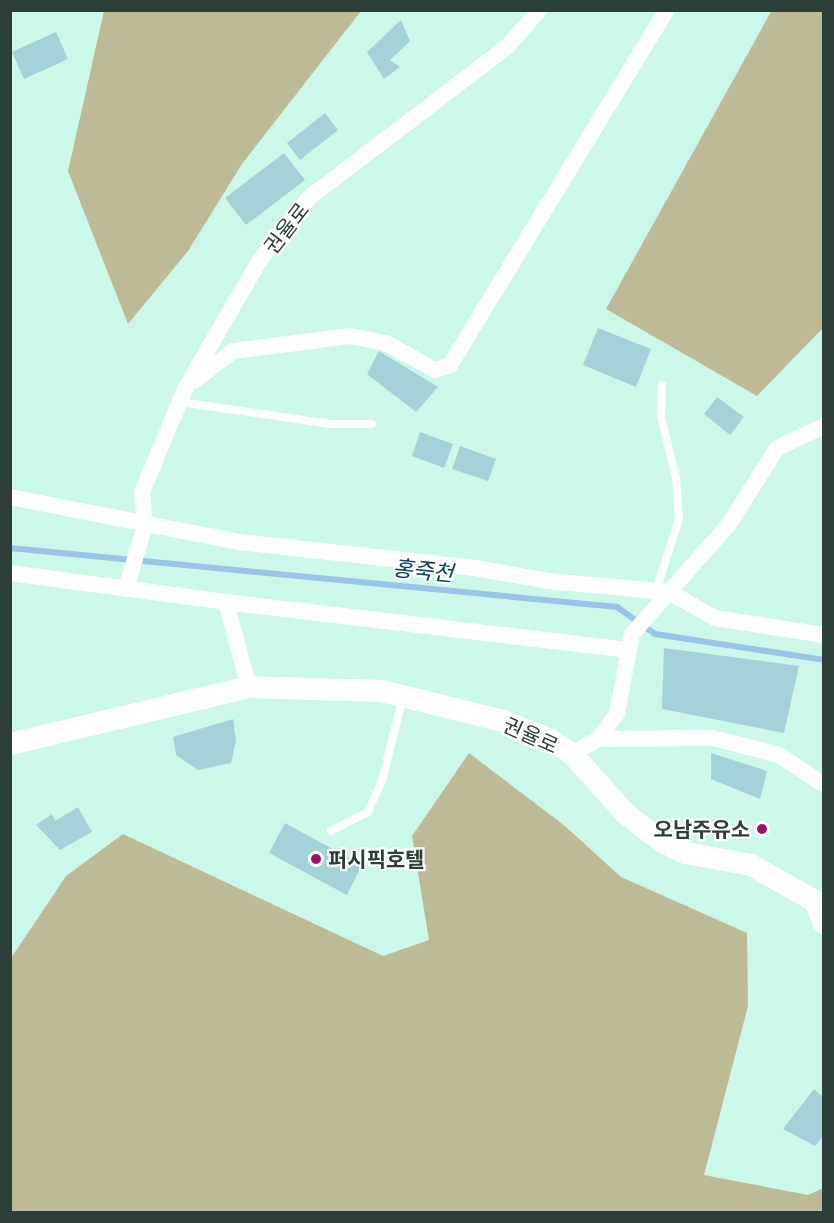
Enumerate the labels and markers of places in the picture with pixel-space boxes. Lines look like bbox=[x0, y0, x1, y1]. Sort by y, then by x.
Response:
place label: 오남주유소 bbox=[653, 816, 750, 842]
marker: 오남주유소 bbox=[755, 822, 769, 836]
place label: 퍼시픽호텔 bbox=[328, 846, 425, 872]
marker: 퍼시픽호텔 bbox=[309, 852, 323, 866]

